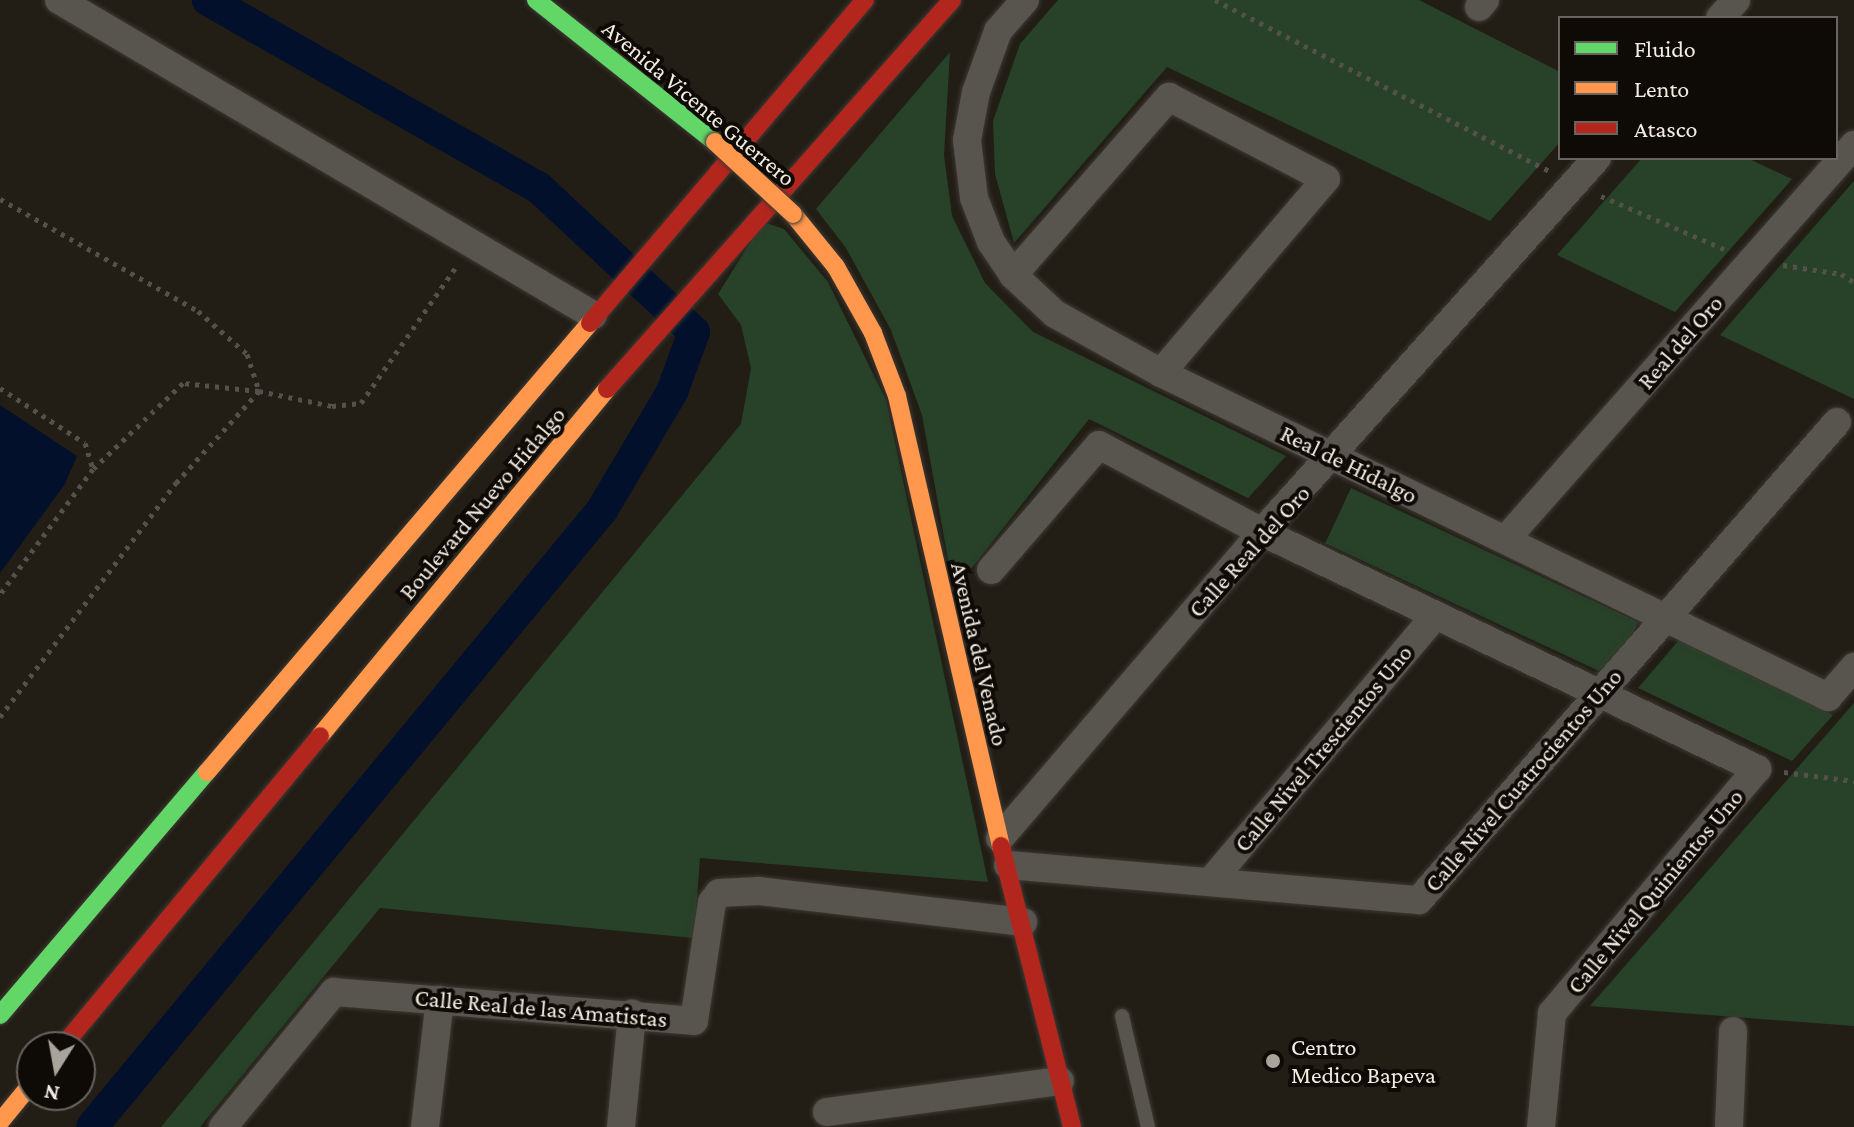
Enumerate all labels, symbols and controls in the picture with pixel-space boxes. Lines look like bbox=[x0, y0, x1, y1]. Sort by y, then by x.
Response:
street label: Avenida Vicente Guerrero bbox=[597, 14, 801, 192]
legend bbox=[1558, 16, 1838, 160]
text: Fluido bbox=[1634, 35, 1696, 62]
text: Lento bbox=[1634, 75, 1689, 102]
text: Atasco bbox=[1634, 115, 1698, 142]
street label: Real del Oro bbox=[1631, 289, 1729, 395]
street label: Boulevard Nuevo Hidalgo bbox=[393, 401, 571, 605]
street label: Real de Hidalgo bbox=[1276, 418, 1422, 510]
street label: Calle Real del Oro bbox=[1182, 479, 1316, 623]
street label: Avenida del Venado bbox=[945, 559, 1015, 749]
street label: Calle Nivel Trescientos Uno bbox=[1228, 638, 1418, 858]
street label: Calle Nivel Cuatrocientos Uno bbox=[1418, 662, 1628, 898]
street label: Calle Nivel Quinientos Uno bbox=[1561, 783, 1749, 999]
street label: Calle Real de las Amatistas bbox=[414, 983, 668, 1033]
north arrow bbox=[16, 1031, 96, 1111]
place label: Centro Medico Bapeva bbox=[1291, 1033, 1436, 1089]
marker: Centro Medico Bapeva bbox=[1262, 1050, 1284, 1072]
text: N bbox=[42, 1079, 61, 1107]

